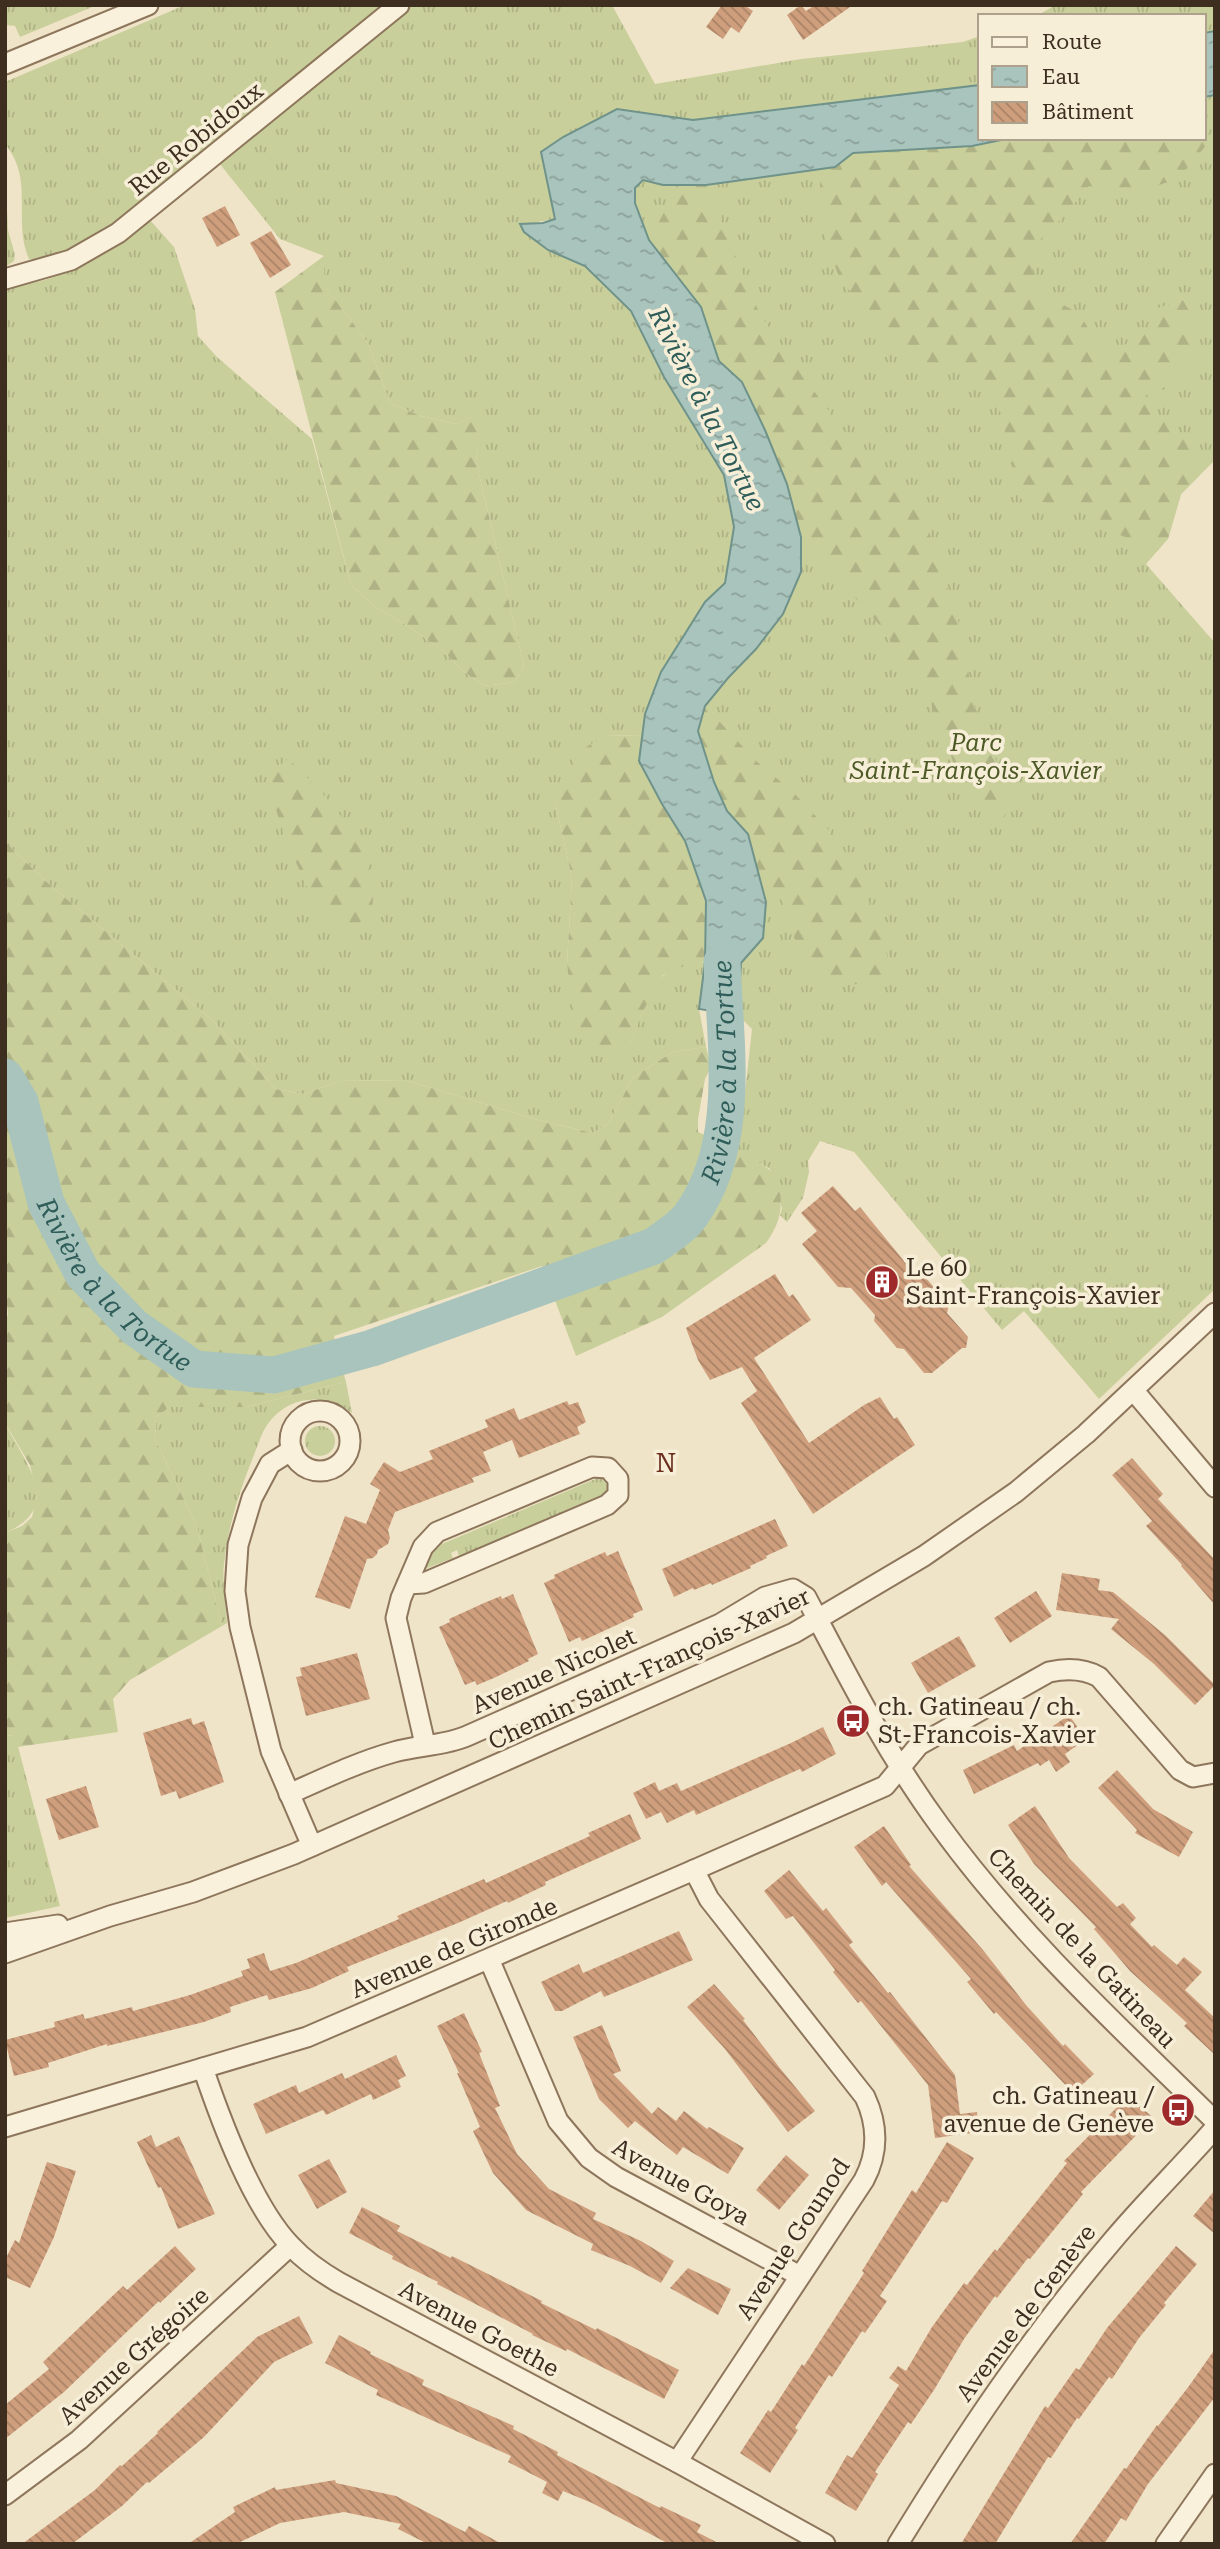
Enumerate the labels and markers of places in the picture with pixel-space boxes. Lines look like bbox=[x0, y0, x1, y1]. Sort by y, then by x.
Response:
place label: Le 60 Saint-François-Xavier bbox=[906, 1254, 1161, 1310]
building icon: Le 60 Saint-François-Xavier bbox=[863, 1263, 901, 1301]
place label: ch. Gatineau / ch. St-Francois-Xavier bbox=[878, 1693, 1096, 1749]
bus stop icon: ch. Gatineau / ch. St-Francois-Xavier bbox=[834, 1702, 872, 1740]
place label: ch. Gatineau / avenue de Genève bbox=[944, 2082, 1155, 2138]
bus stop icon: ch. Gatineau / avenue de Genève bbox=[1159, 2091, 1197, 2129]

